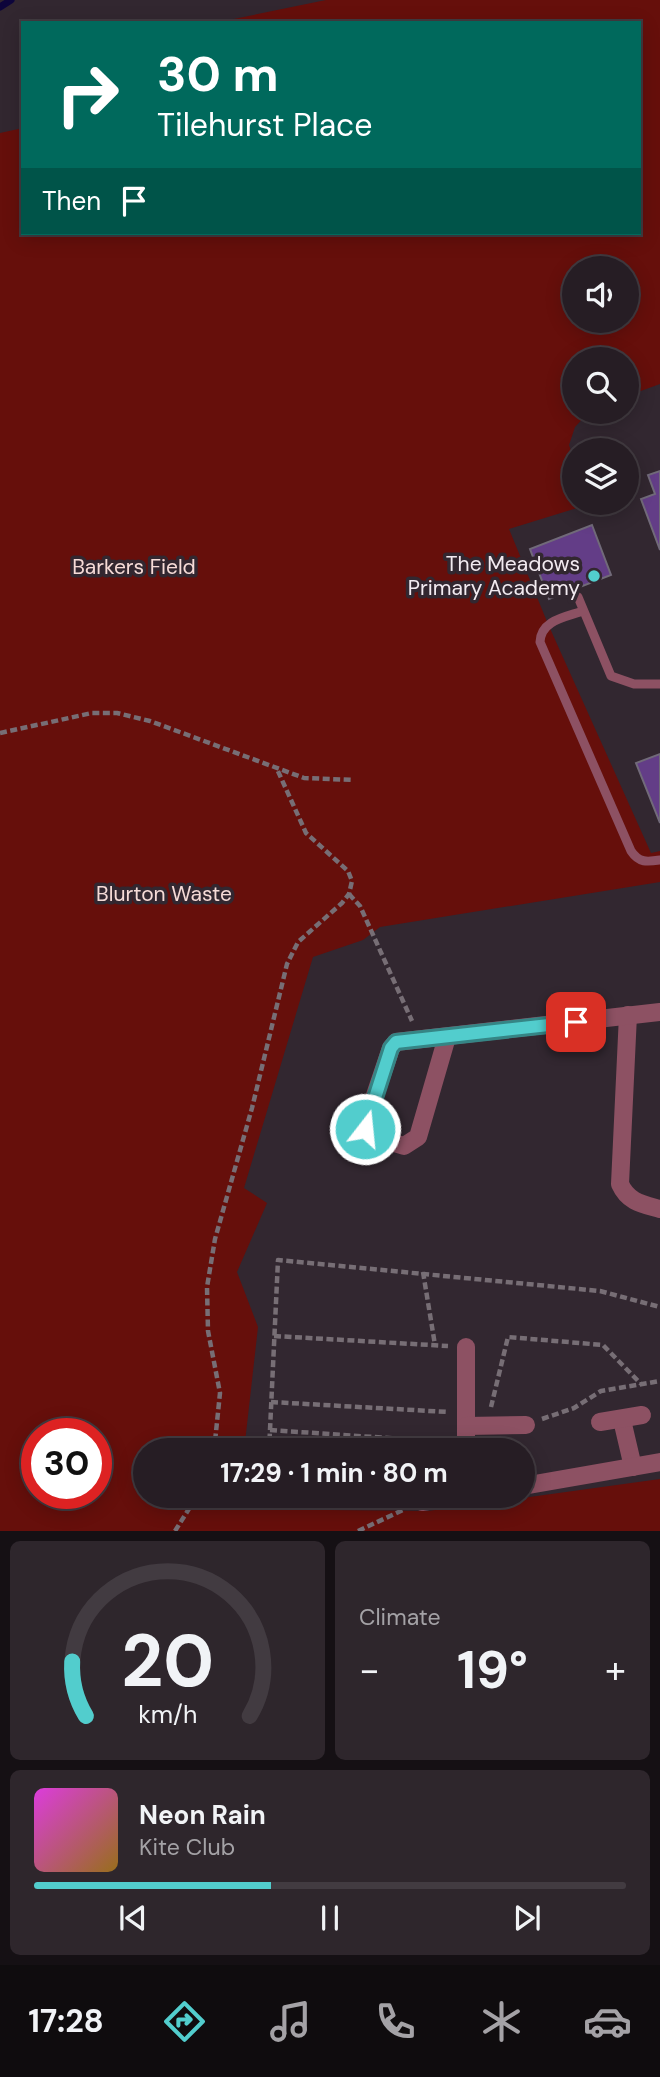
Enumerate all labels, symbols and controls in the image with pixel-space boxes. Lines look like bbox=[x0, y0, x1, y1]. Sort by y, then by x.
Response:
text: 30 m bbox=[157, 42, 279, 106]
icon: right bbox=[42, 49, 133, 140]
text: Tilehurst Place bbox=[157, 104, 373, 146]
icon: arrive bbox=[115, 182, 153, 220]
text: Then bbox=[42, 184, 101, 218]
map controls bbox=[562, 256, 639, 515]
button: sound bbox=[562, 256, 639, 333]
button: search bbox=[562, 347, 639, 424]
button: layers bbox=[562, 438, 639, 515]
place label: The Meadows Primary Academy bbox=[408, 550, 580, 602]
park label: Barkers Field bbox=[72, 553, 196, 581]
marker: The Meadows Primary Academy bbox=[586, 568, 602, 584]
park label: Blurton Waste bbox=[96, 880, 232, 908]
pin bbox=[546, 992, 606, 1052]
icon: arrive bbox=[557, 1003, 595, 1041]
position arrow bbox=[328, 1092, 402, 1166]
speed limit sign: 30 bbox=[21, 1418, 112, 1509]
text: 17:29 · 1 min · 80 m bbox=[220, 1456, 448, 1490]
text: Climate bbox=[359, 1602, 441, 1632]
text: 20 bbox=[121, 1615, 214, 1710]
text: 19° bbox=[457, 1636, 528, 1704]
text: − bbox=[359, 1645, 380, 1695]
text: + bbox=[605, 1645, 626, 1695]
text: km/h bbox=[138, 1698, 197, 1731]
text: Neon Rain bbox=[139, 1798, 266, 1832]
text: Kite Club bbox=[139, 1832, 235, 1862]
icon: previous bbox=[114, 1899, 152, 1937]
icon: pause bbox=[311, 1899, 349, 1937]
icon: next bbox=[508, 1899, 546, 1937]
icon: directions bbox=[160, 1997, 209, 2046]
icon: music bbox=[266, 1997, 315, 2046]
icon: phone bbox=[371, 1997, 420, 2046]
icon: climate bbox=[477, 1997, 526, 2046]
icon: car bbox=[583, 1997, 632, 2046]
text: 17:28 bbox=[28, 2000, 104, 2042]

